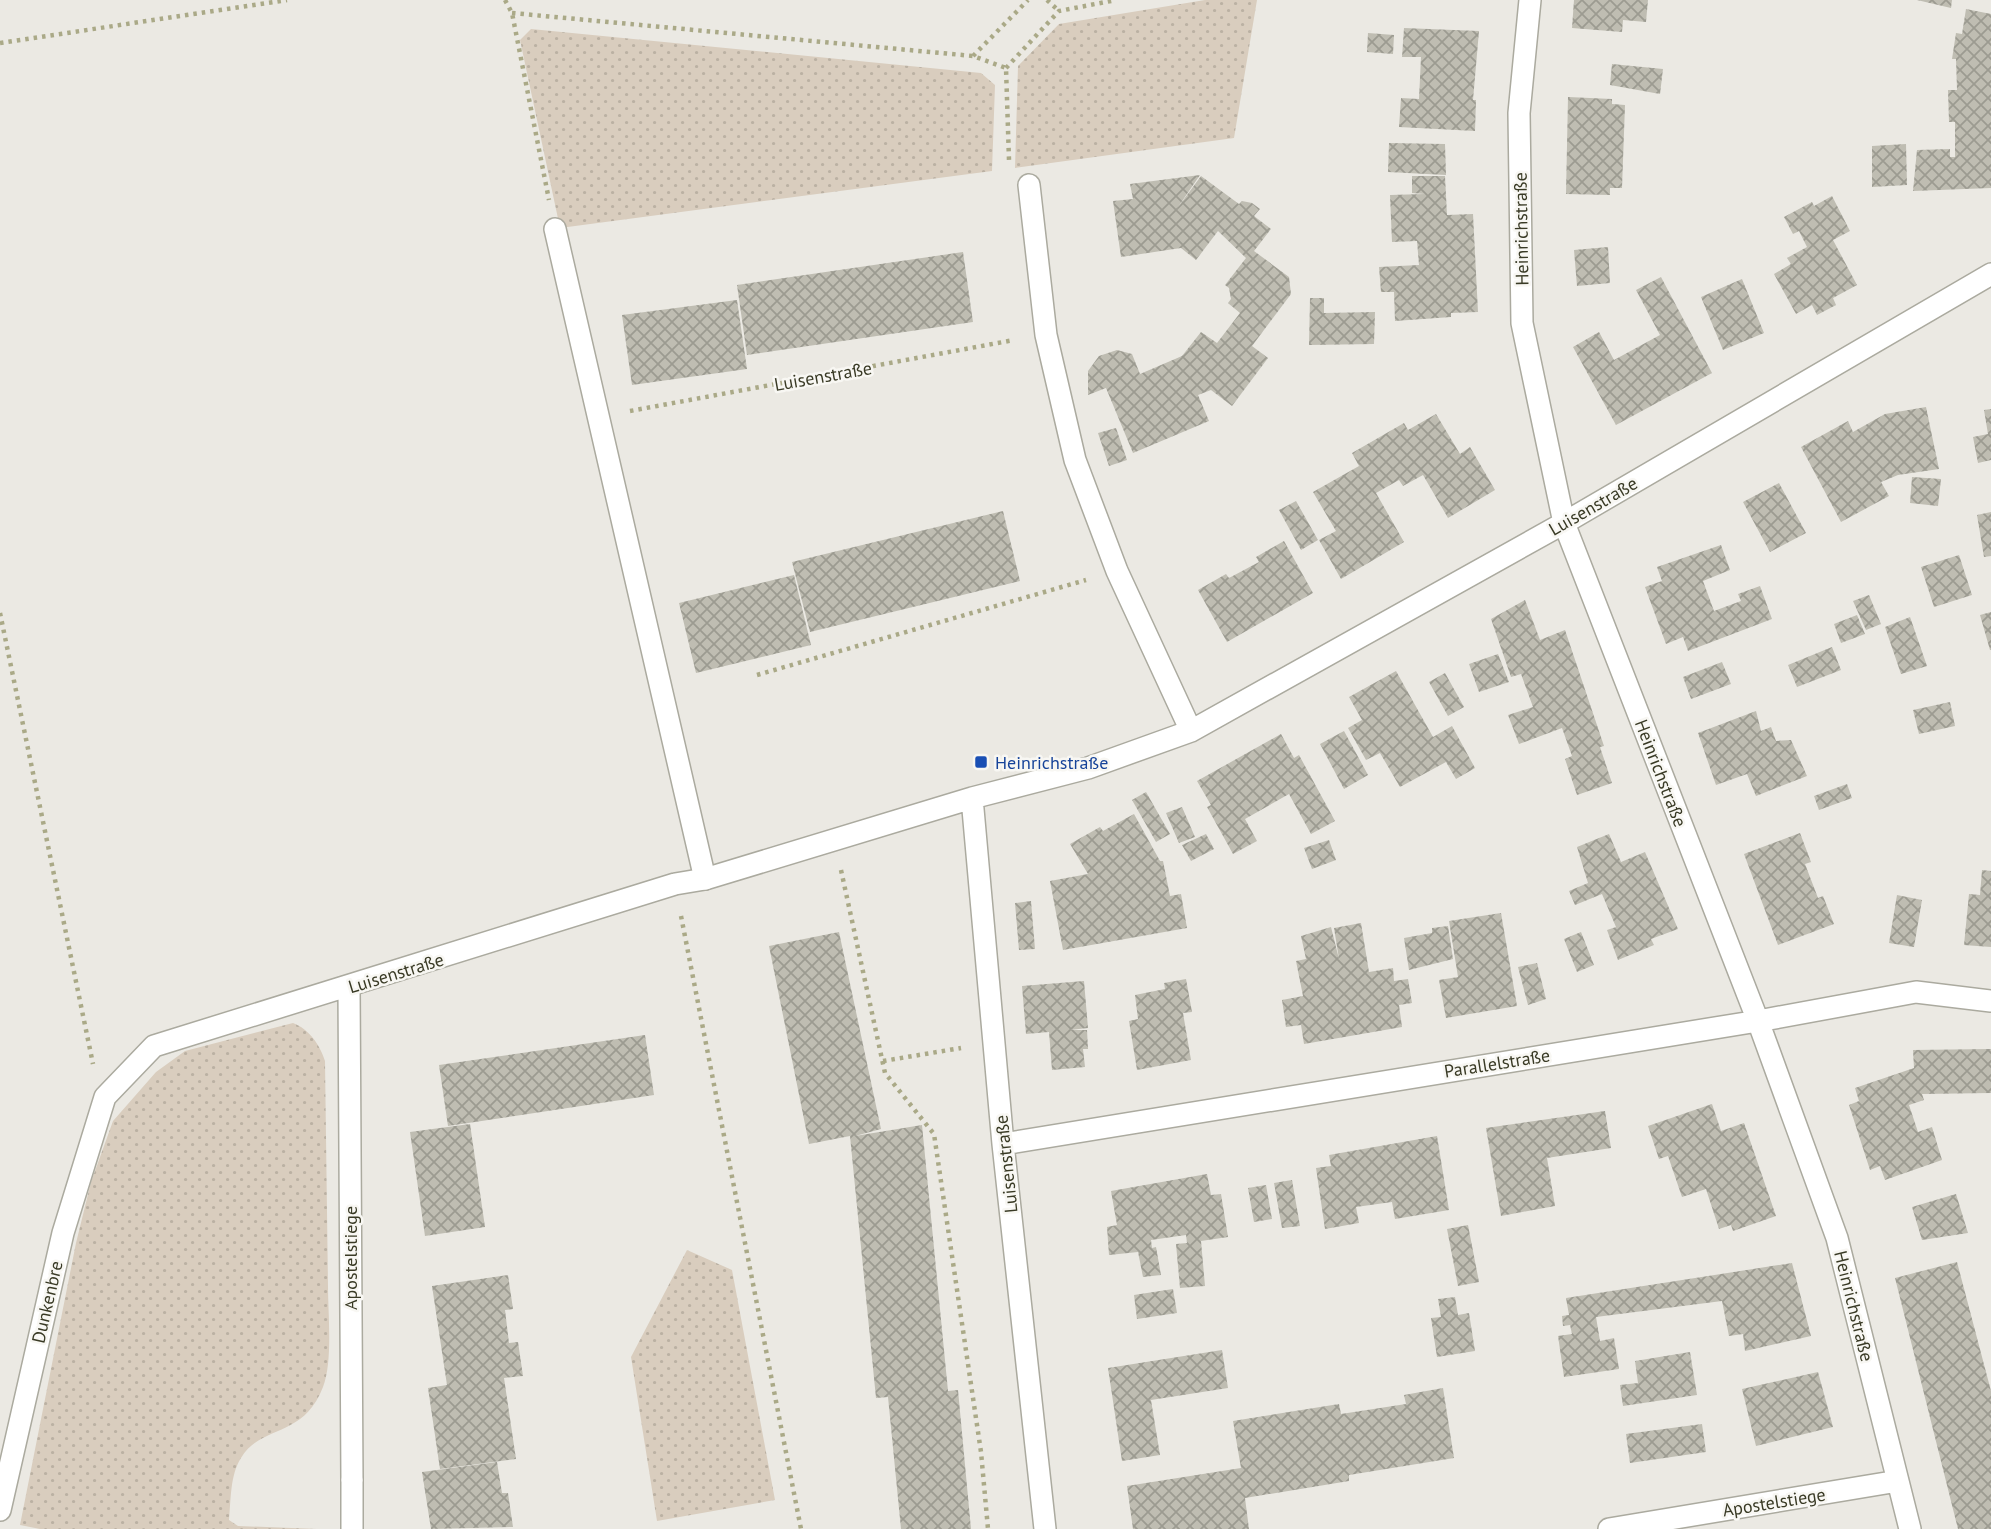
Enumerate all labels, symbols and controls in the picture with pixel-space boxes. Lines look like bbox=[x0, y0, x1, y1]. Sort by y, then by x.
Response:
street label: Heinrichstraße bbox=[1509, 172, 1533, 286]
street label: Luisenstraße bbox=[772, 356, 874, 396]
street label: Luisenstraße bbox=[1545, 471, 1641, 541]
street label: Heinrichstraße bbox=[1630, 716, 1692, 830]
place label: Heinrichstraße bbox=[995, 751, 1108, 774]
marker: Heinrichstraße bbox=[973, 754, 989, 770]
street label: Luisenstraße bbox=[346, 948, 446, 998]
street label: Parallelstraße bbox=[1442, 1043, 1552, 1083]
street label: Luisenstraße bbox=[989, 1114, 1023, 1214]
street label: Apostelstiege bbox=[339, 1206, 362, 1310]
street label: Heinrichstraße bbox=[1829, 1248, 1879, 1364]
street label: Dunkenbre bbox=[26, 1259, 68, 1345]
street label: Apostelstiege bbox=[1721, 1483, 1827, 1521]

